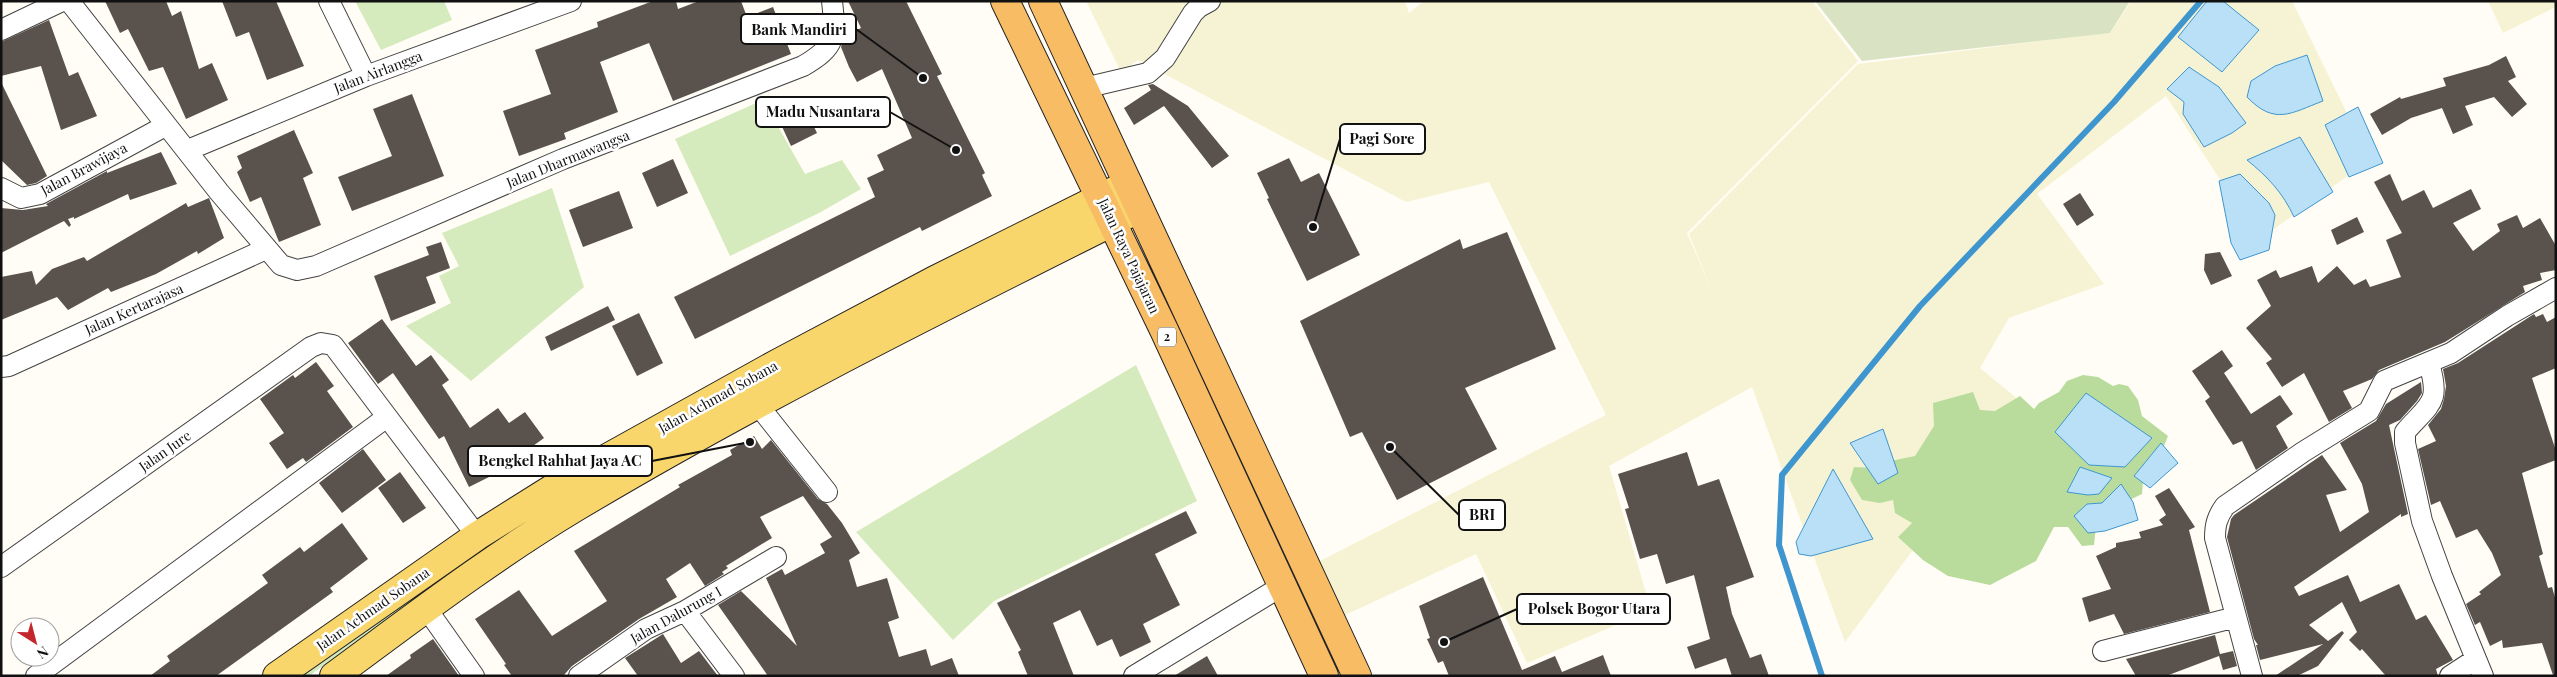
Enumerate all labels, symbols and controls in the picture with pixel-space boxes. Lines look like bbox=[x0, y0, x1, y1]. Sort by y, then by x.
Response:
callout: Bank Mandiri bbox=[741, 14, 856, 44]
text: Bank Mandiri bbox=[751, 19, 847, 39]
street label: Jalan Airlangga bbox=[330, 46, 425, 97]
callout: Madu Nusantara bbox=[756, 97, 890, 127]
text: Madu Nusantara bbox=[766, 101, 881, 121]
callout: Pagi Sore bbox=[1340, 124, 1425, 154]
street label: Jalan Dharmawangsa bbox=[503, 125, 632, 192]
text: Pagi Sore bbox=[1349, 128, 1415, 148]
street label: Jalan Brawijaya bbox=[36, 138, 130, 200]
street label: Jalan Raya Pajajaran bbox=[1094, 194, 1165, 317]
street label: Jalan Kertarajasa bbox=[81, 278, 186, 339]
road number: 2 bbox=[1158, 328, 1176, 347]
street label: Jalan Achmad Sobana bbox=[654, 356, 781, 438]
street label: Jalan Jure bbox=[134, 426, 195, 476]
callout: Bengkel Rahhat Jaya AC bbox=[468, 446, 652, 476]
text: Bengkel Rahhat Jaya AC bbox=[478, 450, 642, 470]
callout: BRI bbox=[1459, 500, 1505, 530]
text: BRI bbox=[1469, 504, 1495, 524]
street label: Jalan Achmad Sobana bbox=[312, 562, 433, 655]
street label: Jalan Dalurung I bbox=[626, 582, 725, 648]
callout: Polsek Bogor Utara bbox=[1517, 594, 1670, 624]
text: Polsek Bogor Utara bbox=[1528, 598, 1660, 618]
north arrow bbox=[10, 617, 60, 667]
text: N bbox=[33, 642, 53, 664]

